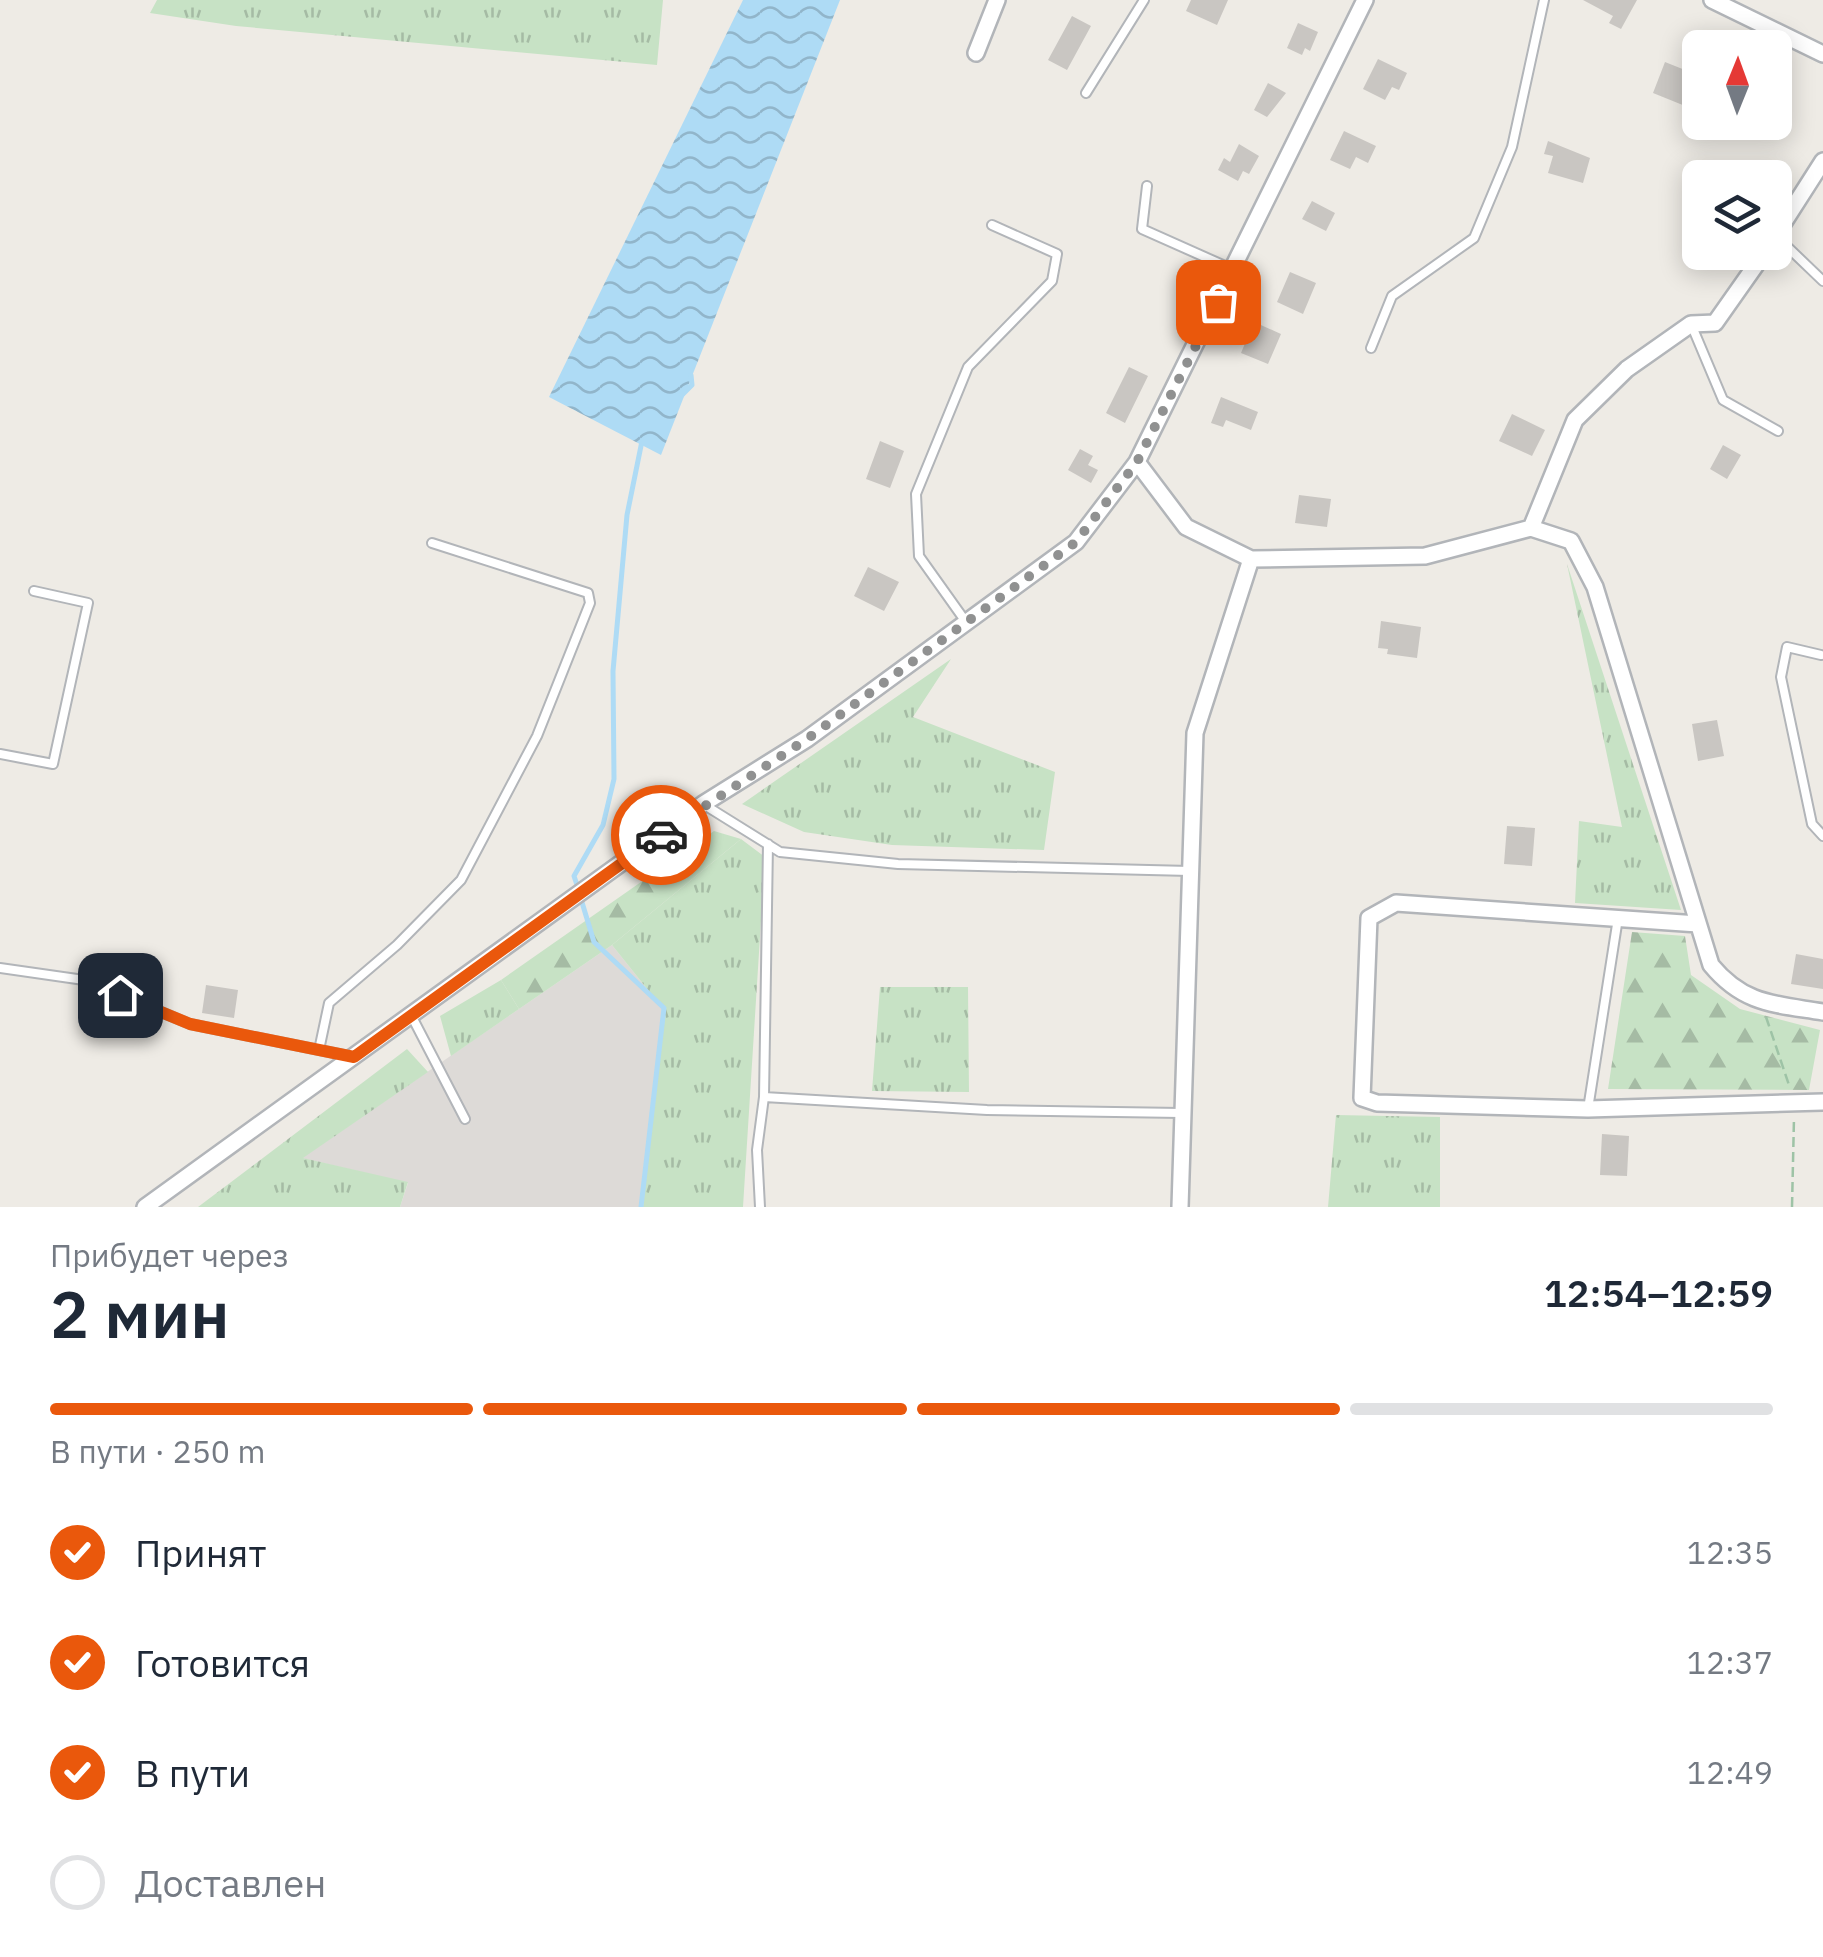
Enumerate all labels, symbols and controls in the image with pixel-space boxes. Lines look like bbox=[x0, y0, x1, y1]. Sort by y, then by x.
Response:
north arrow bbox=[1682, 30, 1792, 140]
map controls bbox=[1682, 30, 1792, 270]
button: layers bbox=[1682, 160, 1792, 270]
pin bbox=[1176, 260, 1261, 345]
icon: bag bbox=[1191, 275, 1246, 330]
courier bbox=[611, 785, 711, 885]
icon: car bbox=[634, 808, 689, 863]
pin bbox=[78, 953, 163, 1038]
icon: home bbox=[93, 968, 148, 1023]
text: Прибудет через bbox=[50, 1234, 289, 1276]
text: 12:54–12:59 bbox=[1544, 1268, 1773, 1317]
text: 2 мин bbox=[50, 1271, 230, 1356]
text: В пути · 250 m bbox=[50, 1430, 266, 1472]
icon: check bbox=[50, 1525, 105, 1580]
text: Принят bbox=[135, 1528, 266, 1577]
text: 12:35 bbox=[1687, 1531, 1773, 1573]
icon: check bbox=[50, 1635, 105, 1690]
text: Готовится bbox=[135, 1638, 310, 1687]
text: 12:37 bbox=[1687, 1641, 1773, 1683]
icon: check bbox=[50, 1745, 105, 1800]
text: В пути bbox=[135, 1748, 250, 1797]
text: 12:49 bbox=[1687, 1751, 1773, 1793]
text: Доставлен bbox=[135, 1858, 326, 1907]

